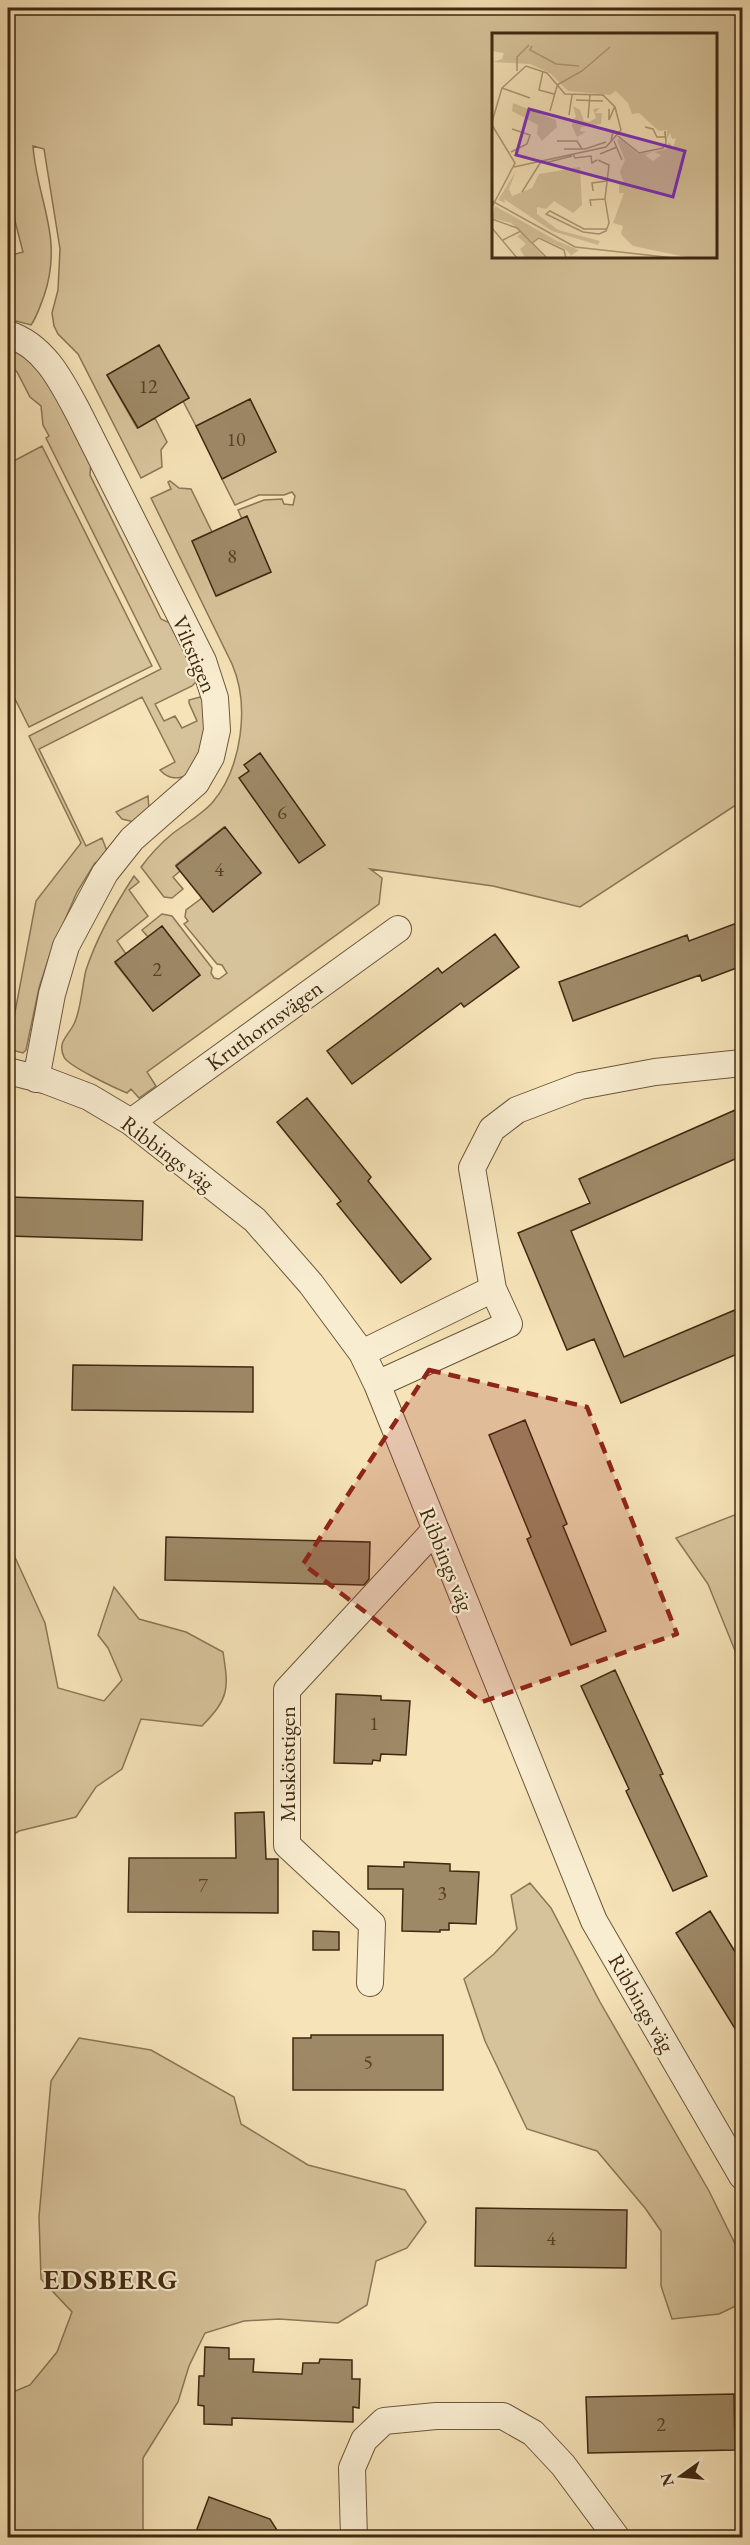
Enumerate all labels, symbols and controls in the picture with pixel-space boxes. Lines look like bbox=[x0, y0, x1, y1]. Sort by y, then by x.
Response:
inset map bbox=[492, 33, 717, 258]
house number: 12 bbox=[138, 373, 158, 399]
house number: 10 bbox=[226, 426, 246, 452]
house number: 8 bbox=[227, 543, 237, 569]
street label: Viltstigen bbox=[165, 611, 224, 698]
house number: 6 bbox=[277, 799, 287, 825]
house number: 4 bbox=[214, 856, 224, 882]
house number: 2 bbox=[152, 956, 162, 982]
street label: Kruthornsvägen bbox=[200, 973, 329, 1077]
street label: Ribbings väg bbox=[115, 1109, 220, 1198]
street label: Ribbings väg bbox=[413, 1503, 481, 1616]
street label: Muskötstigen bbox=[273, 1706, 302, 1822]
house number: 1 bbox=[369, 1710, 379, 1736]
house number: 7 bbox=[198, 1872, 208, 1898]
house number: 3 bbox=[437, 1880, 447, 1906]
street label: Ribbings väg bbox=[602, 1949, 682, 2058]
house number: 5 bbox=[363, 2049, 373, 2075]
house number: 4 bbox=[546, 2225, 556, 2251]
district label: EDSBERG bbox=[43, 2261, 179, 2297]
house number: 2 bbox=[656, 2411, 666, 2437]
north arrow bbox=[651, 2446, 711, 2506]
text: N bbox=[655, 2471, 679, 2489]

